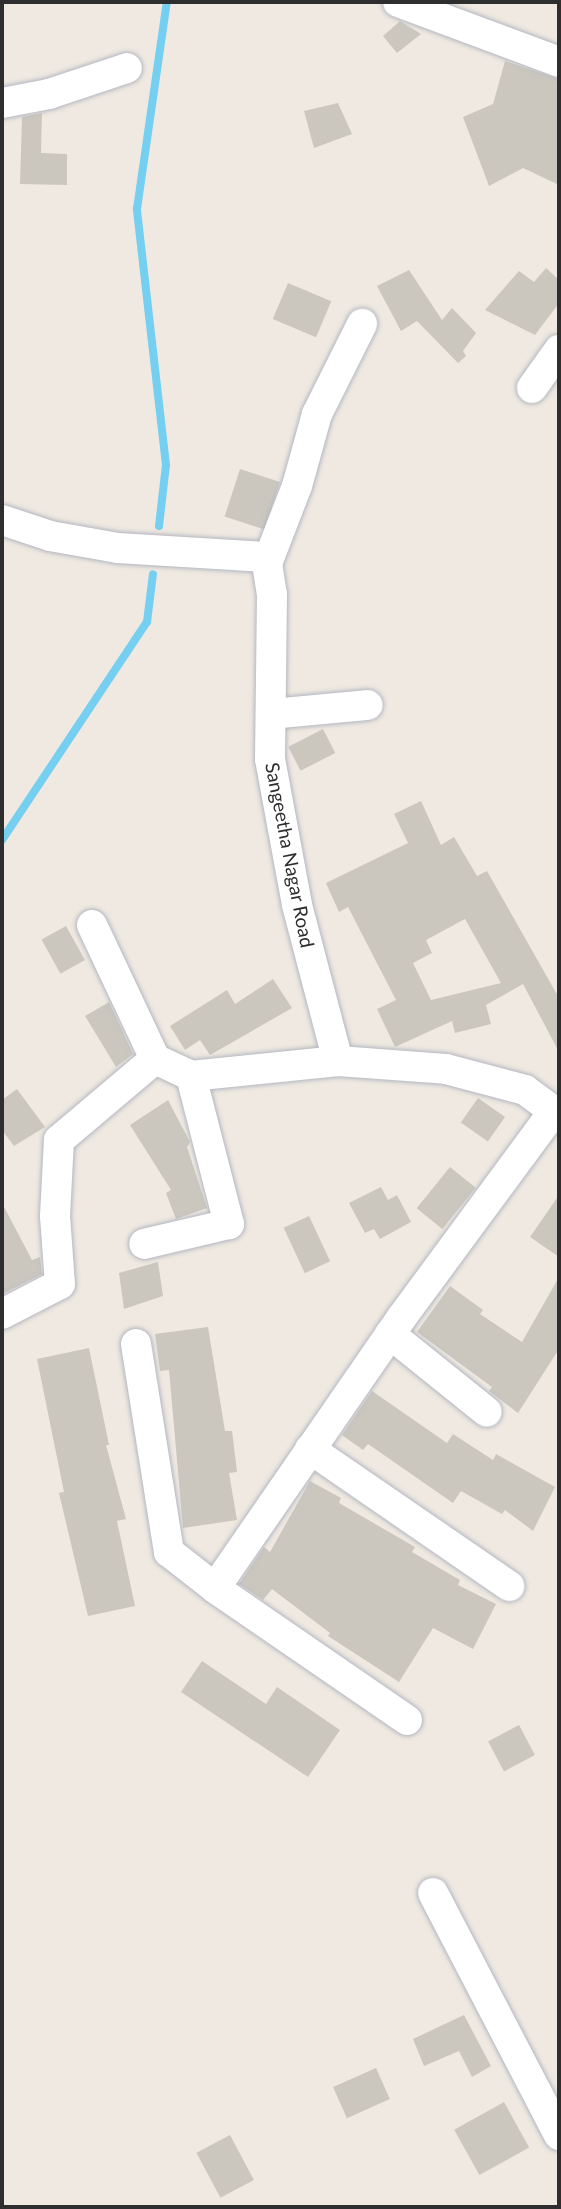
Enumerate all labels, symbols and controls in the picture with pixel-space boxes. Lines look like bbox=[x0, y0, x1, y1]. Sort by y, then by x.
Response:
street label: Sangeetha Nagar Road bbox=[261, 760, 319, 950]

